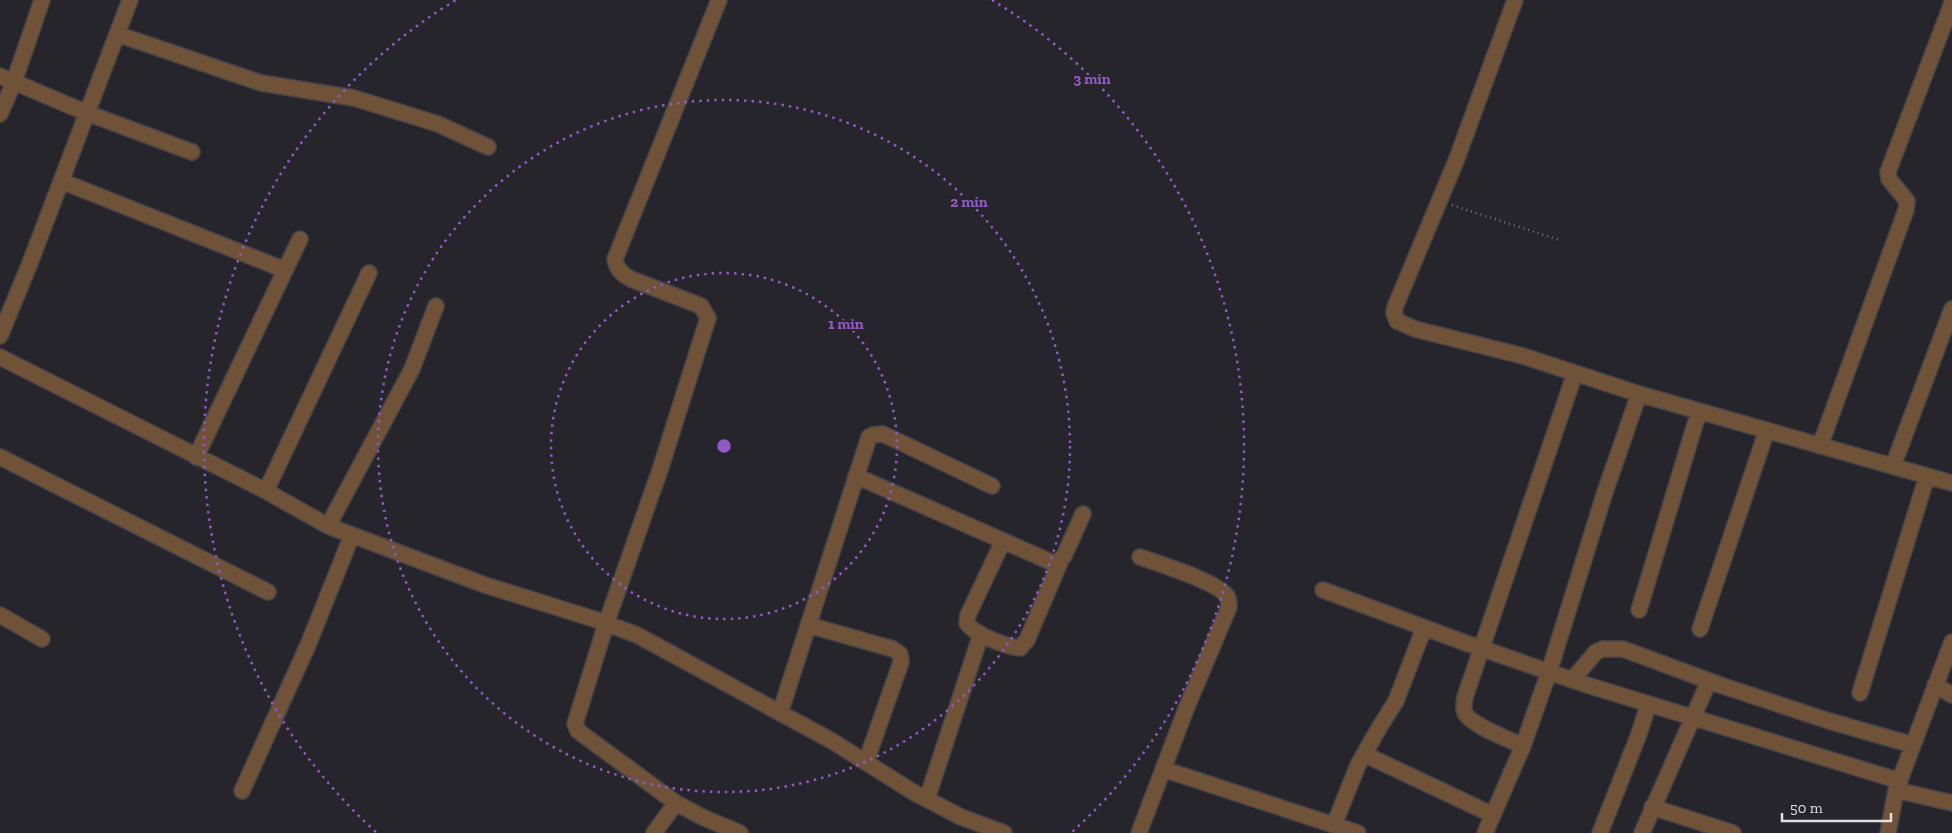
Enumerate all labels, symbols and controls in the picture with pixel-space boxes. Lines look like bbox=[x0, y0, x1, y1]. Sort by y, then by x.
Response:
text: 3 min bbox=[1073, 70, 1111, 88]
text: 2 min bbox=[950, 193, 988, 211]
text: 1 min bbox=[828, 315, 864, 333]
centre of rings bbox=[715, 437, 733, 455]
scale bar bbox=[1782, 790, 1891, 822]
text: 50 m bbox=[1790, 799, 1823, 817]

